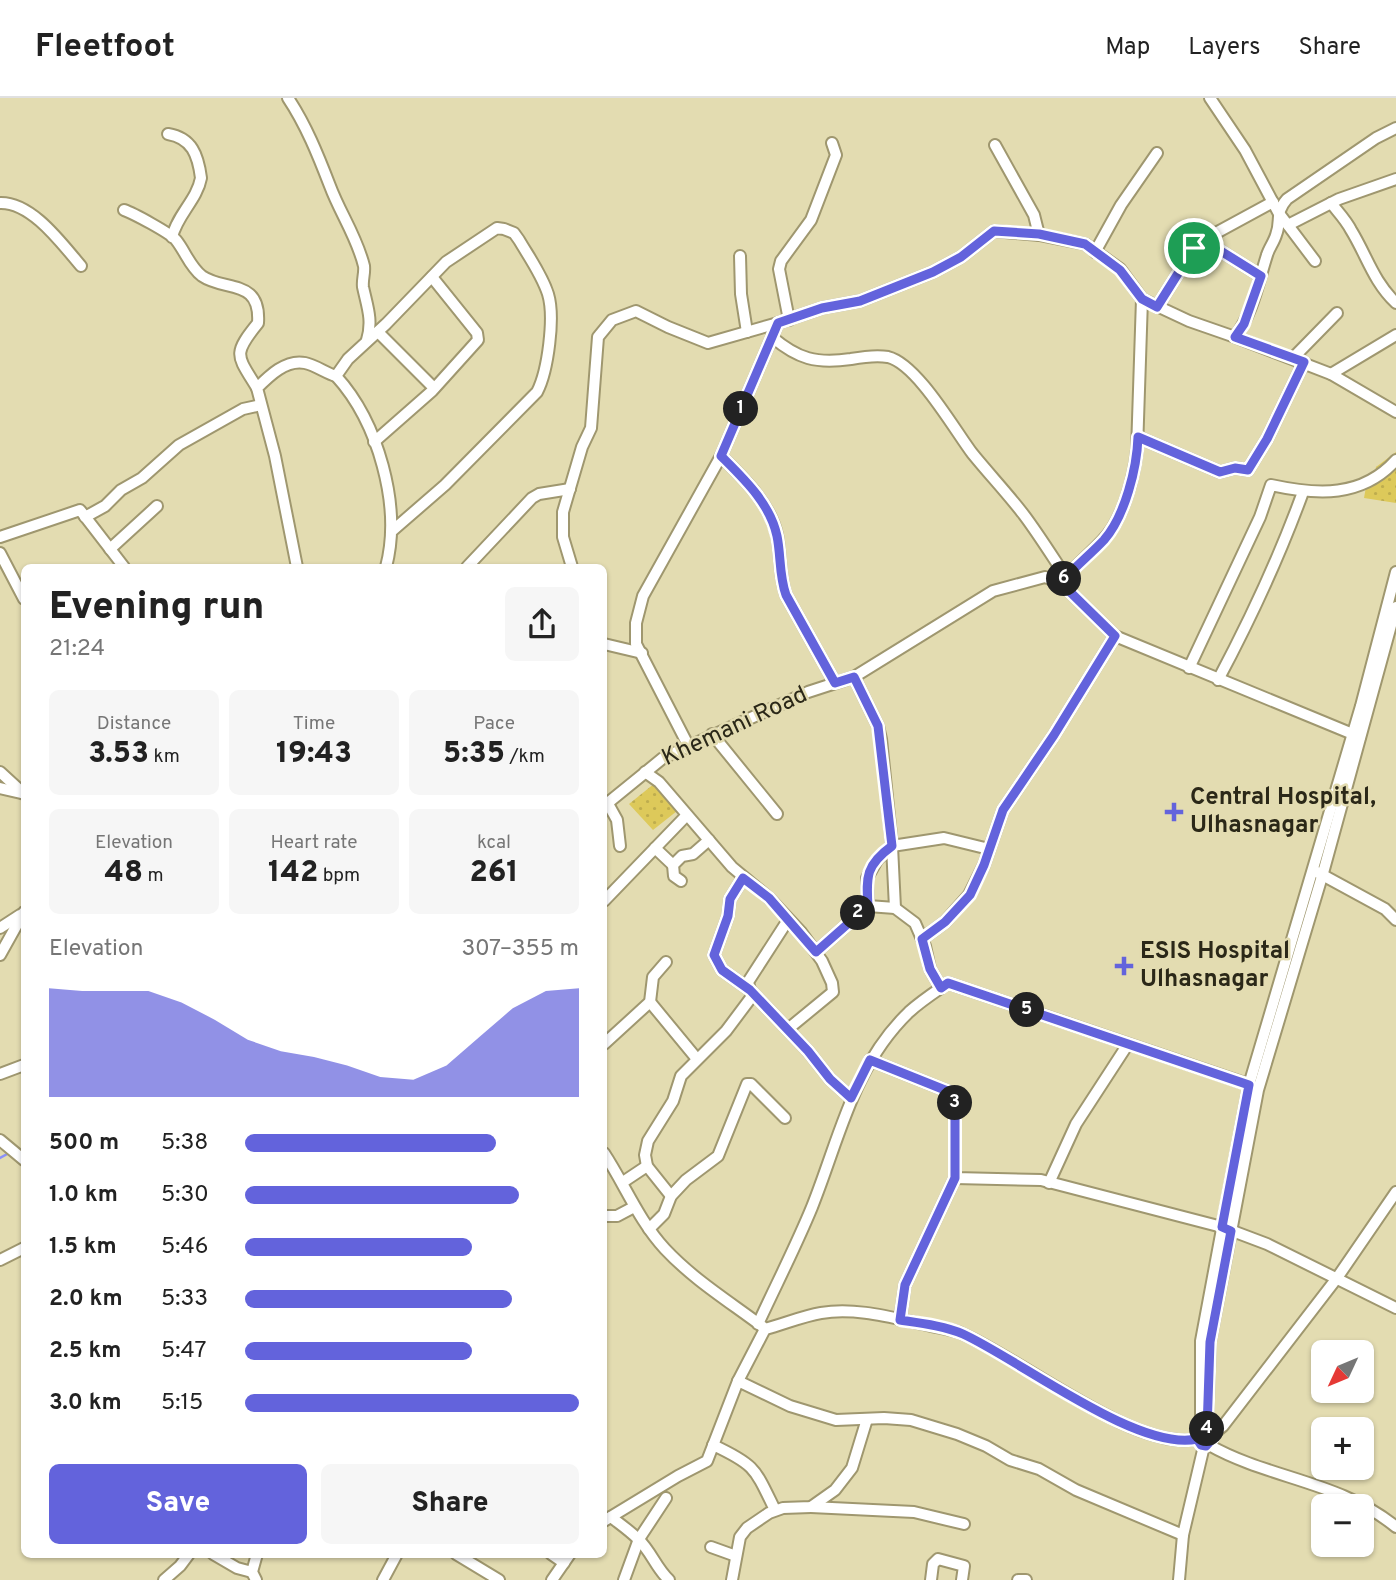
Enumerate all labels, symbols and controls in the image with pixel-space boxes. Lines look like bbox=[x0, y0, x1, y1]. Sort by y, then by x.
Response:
text: Fleetfoot bbox=[35, 27, 175, 69]
text: Map bbox=[1105, 33, 1150, 63]
text: Layers bbox=[1188, 33, 1260, 63]
text: Share bbox=[1298, 33, 1361, 63]
pin bbox=[1164, 218, 1224, 278]
icon: arrive bbox=[1175, 229, 1213, 267]
pin: 1 bbox=[724, 392, 758, 426]
text: 1 bbox=[737, 396, 744, 420]
pin: 6 bbox=[1046, 561, 1082, 596]
text: 6 bbox=[1058, 566, 1069, 590]
text: Evening run bbox=[49, 584, 264, 633]
button: share bbox=[505, 587, 579, 661]
text: 21:24 bbox=[49, 635, 105, 664]
street label: Khemani Road bbox=[657, 680, 813, 774]
text: Distance bbox=[97, 712, 171, 736]
text: Time bbox=[293, 712, 335, 736]
text: Pace bbox=[473, 712, 515, 736]
text: 3.53 bbox=[88, 736, 149, 773]
text: 19:43 bbox=[276, 736, 352, 773]
text: 5:35 bbox=[443, 736, 505, 773]
text: km bbox=[149, 745, 180, 769]
text: /km bbox=[505, 745, 545, 769]
place label: Central Hospital, Ulhasnagar bbox=[1190, 783, 1376, 841]
marker: Central Hospital, Ulhasnagar bbox=[1164, 802, 1184, 822]
text: Elevation bbox=[95, 831, 173, 855]
text: Heart rate bbox=[271, 831, 357, 855]
text: kcal bbox=[477, 831, 511, 855]
text: 48 bbox=[104, 855, 143, 892]
text: 142 bbox=[268, 855, 318, 892]
text: 261 bbox=[469, 855, 519, 892]
text: m bbox=[143, 864, 164, 888]
text: bpm bbox=[318, 864, 360, 888]
pin: 2 bbox=[840, 896, 876, 930]
text: 2 bbox=[852, 900, 863, 924]
text: Elevation bbox=[49, 935, 144, 964]
text: 307–355 m bbox=[461, 935, 579, 964]
place label: ESIS Hospital Ulhasnagar bbox=[1140, 937, 1290, 995]
marker: ESIS Hospital Ulhasnagar bbox=[1114, 956, 1134, 976]
pin: 5 bbox=[1010, 992, 1044, 1028]
text: 5 bbox=[1021, 997, 1032, 1021]
pin: 3 bbox=[937, 1086, 972, 1121]
text: 3 bbox=[949, 1090, 960, 1114]
text: 500 m bbox=[49, 1129, 119, 1158]
text: 5:38 bbox=[161, 1129, 208, 1158]
text: 1.0 km bbox=[49, 1181, 118, 1210]
text: 5:30 bbox=[161, 1181, 209, 1210]
text: 1.5 km bbox=[49, 1233, 117, 1262]
text: 5:46 bbox=[161, 1233, 208, 1262]
text: 2.0 km bbox=[49, 1285, 123, 1314]
text: 5:33 bbox=[161, 1285, 208, 1314]
text: 2.5 km bbox=[49, 1337, 122, 1366]
text: 5:47 bbox=[161, 1337, 207, 1366]
north arrow bbox=[1311, 1340, 1374, 1404]
map controls bbox=[1311, 1340, 1374, 1557]
text: 3.0 km bbox=[49, 1389, 122, 1418]
text: 5:15 bbox=[161, 1389, 203, 1418]
pin: 4 bbox=[1190, 1412, 1224, 1446]
text: 4 bbox=[1200, 1416, 1213, 1440]
button: + bbox=[1311, 1417, 1374, 1480]
button: Save bbox=[49, 1464, 307, 1544]
button: Share bbox=[321, 1464, 579, 1544]
button: − bbox=[1311, 1494, 1374, 1557]

